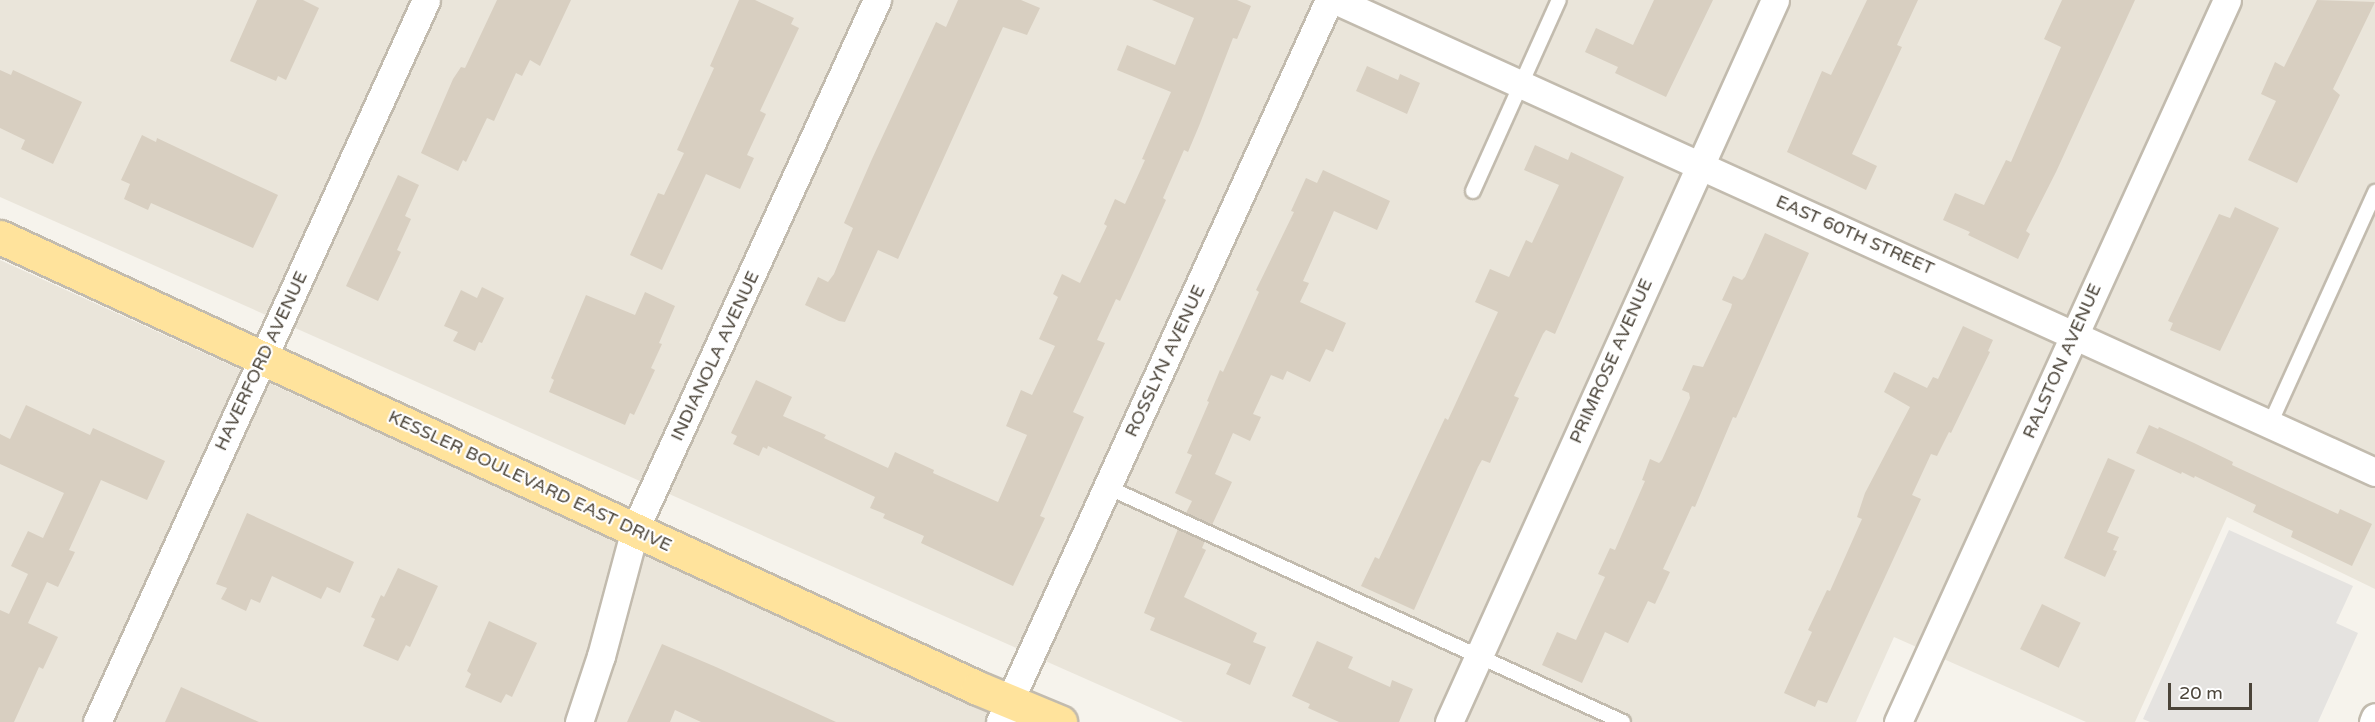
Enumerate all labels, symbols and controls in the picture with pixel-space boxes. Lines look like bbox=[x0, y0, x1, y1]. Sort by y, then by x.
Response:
street label: EAST 60TH STREET bbox=[1773, 190, 1937, 280]
street label: HAVERFORD AVENUE bbox=[210, 268, 312, 454]
street label: INDIANOLA AVENUE bbox=[666, 268, 764, 444]
street label: PRIMROSE AVENUE bbox=[1565, 275, 1657, 447]
street label: RALSTON AVENUE bbox=[2018, 280, 2106, 442]
street label: ROSSLYN AVENUE bbox=[1120, 282, 1210, 440]
street label: KESSLER BOULEVARD EAST DRIVE bbox=[385, 406, 675, 556]
scale bar bbox=[2171, 671, 2255, 709]
text: 20 m bbox=[2179, 682, 2223, 704]

